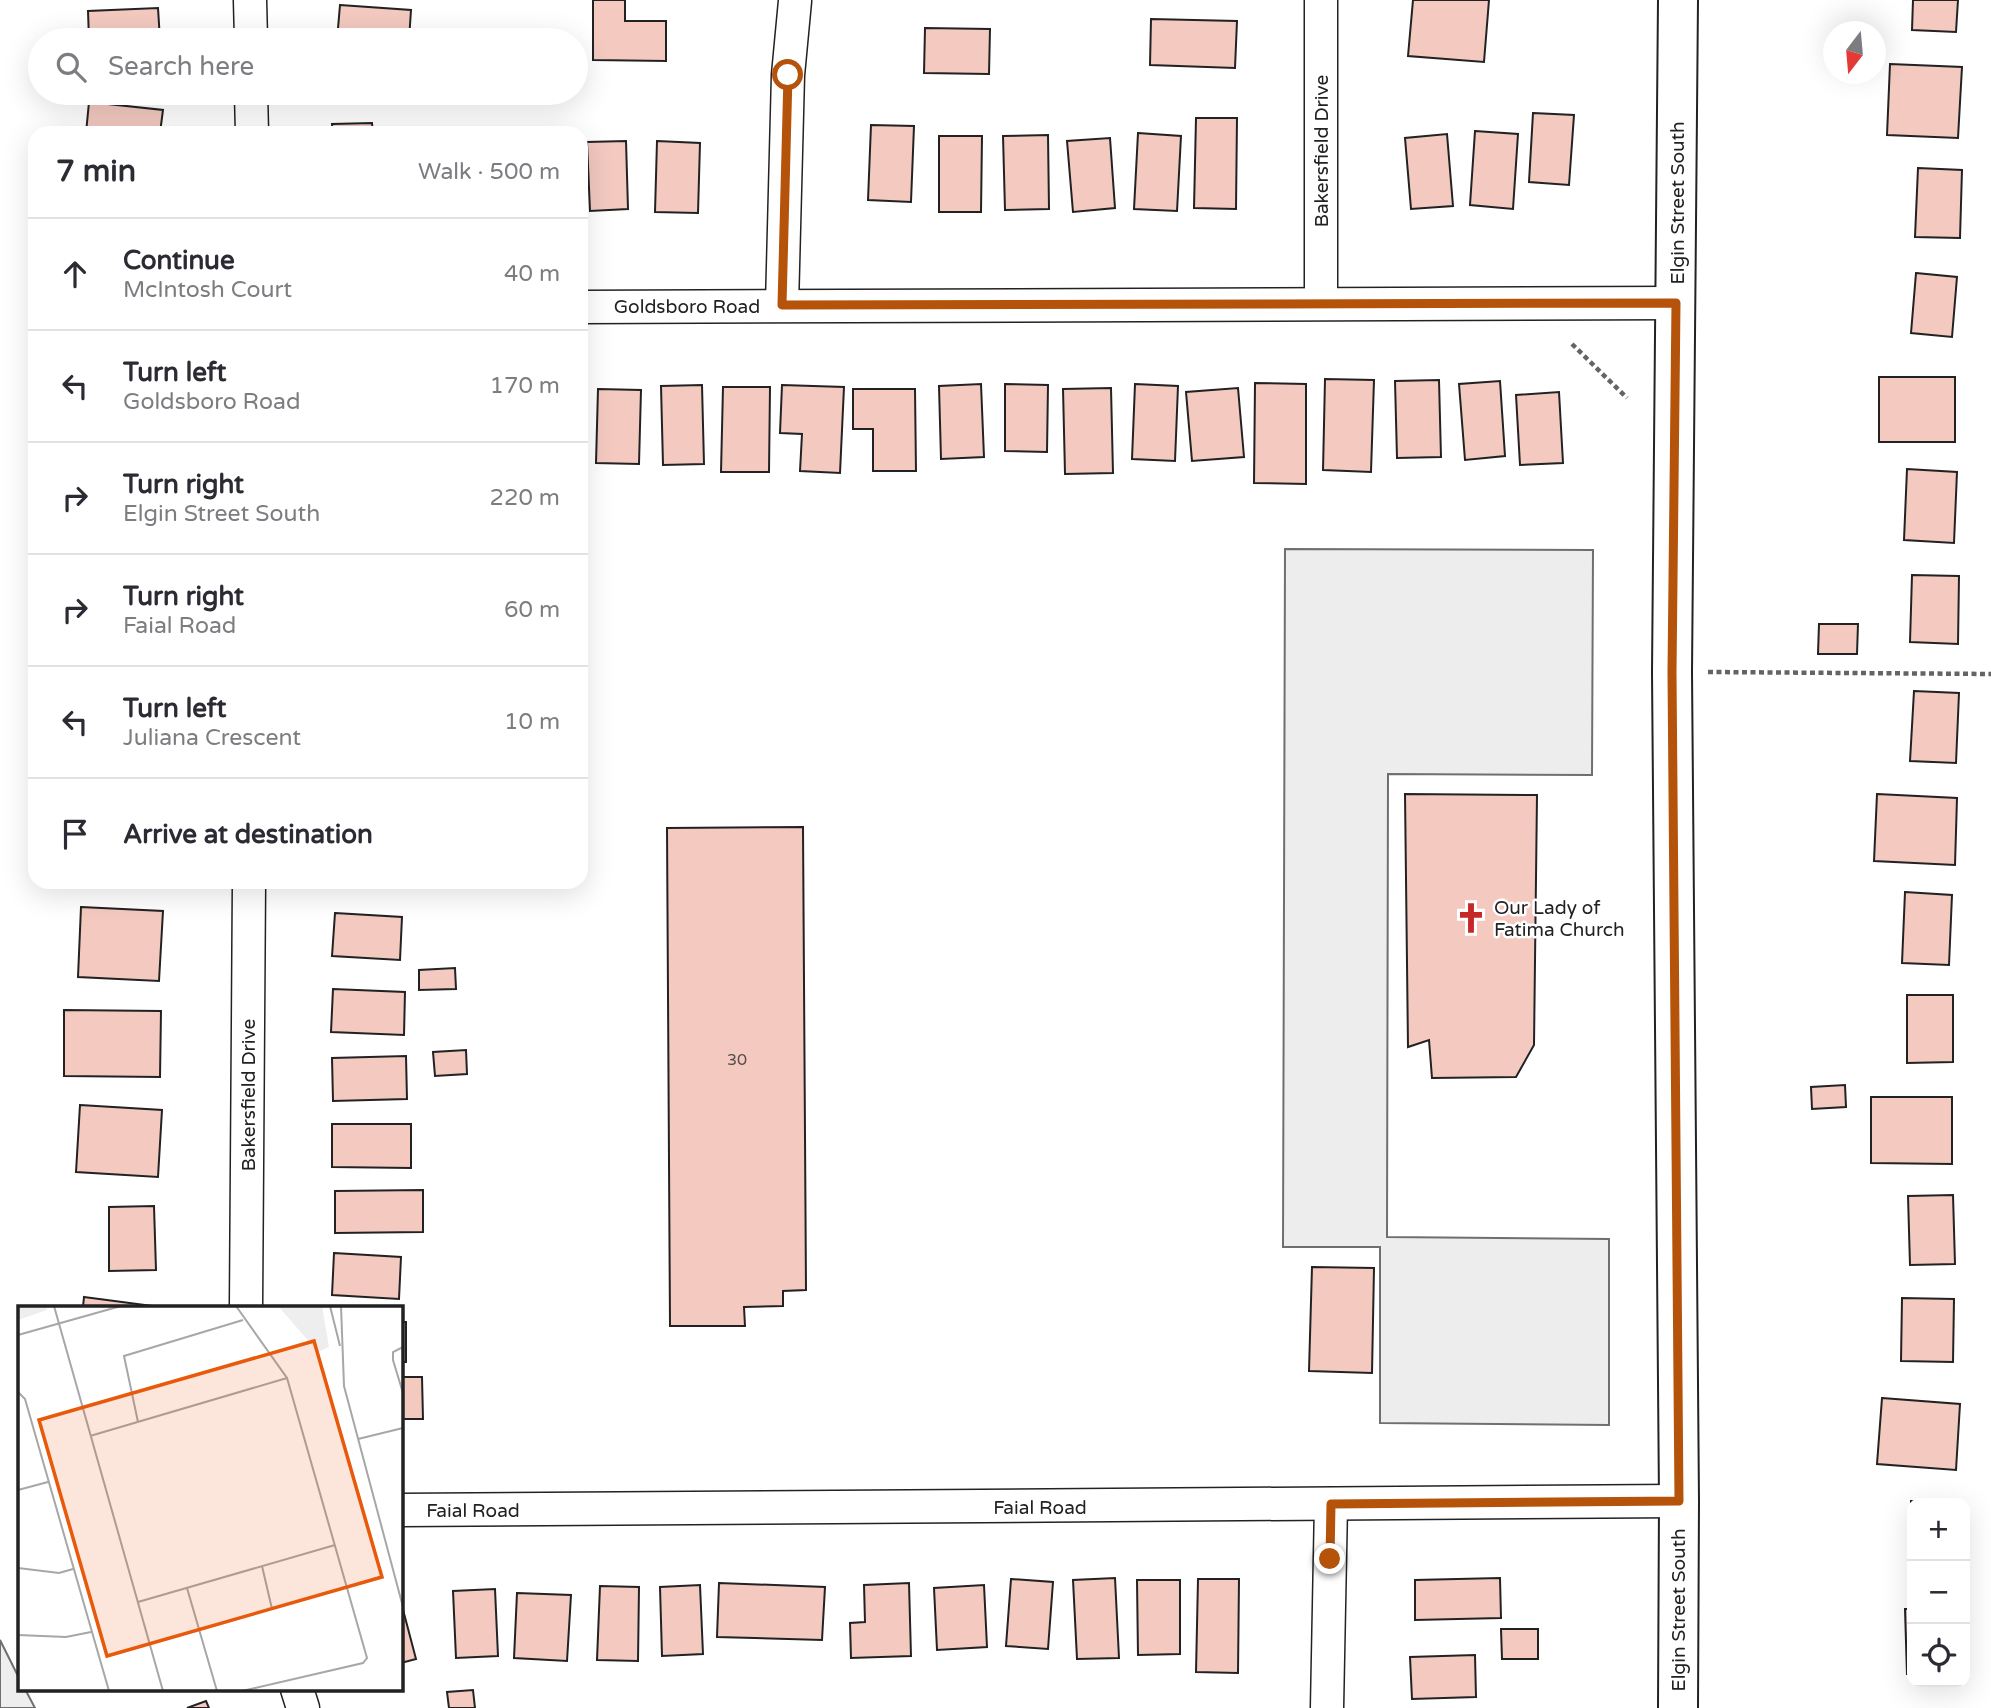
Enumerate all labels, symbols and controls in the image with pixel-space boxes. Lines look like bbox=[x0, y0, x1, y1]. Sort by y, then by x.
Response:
north arrow bbox=[1823, 21, 1886, 84]
search box bbox=[28, 28, 588, 105]
icon: search bbox=[52, 48, 90, 86]
text: Search here bbox=[108, 51, 254, 82]
route start bbox=[772, 59, 803, 90]
street label: Bakersfield Drive bbox=[1311, 75, 1333, 227]
street label: Elgin Street South bbox=[1667, 122, 1689, 284]
text: 7 min bbox=[56, 153, 136, 190]
text: Walk · 500 m bbox=[418, 158, 560, 186]
text: Continue bbox=[123, 245, 235, 276]
icon: ahead bbox=[56, 255, 94, 293]
text: 40 m bbox=[504, 260, 560, 288]
text: McIntosh Court bbox=[123, 276, 292, 304]
street label: Goldsboro Road bbox=[614, 296, 760, 318]
text: Turn left bbox=[123, 357, 226, 388]
icon: left bbox=[56, 367, 94, 405]
text: 170 m bbox=[490, 372, 560, 400]
text: Goldsboro Road bbox=[123, 388, 300, 416]
text: Turn right bbox=[123, 469, 244, 500]
icon: right bbox=[56, 479, 94, 517]
text: 220 m bbox=[490, 484, 560, 512]
text: Elgin Street South bbox=[123, 500, 320, 528]
text: Turn right bbox=[123, 581, 244, 612]
icon: right bbox=[56, 591, 94, 629]
text: 60 m bbox=[504, 596, 560, 624]
text: Faial Road bbox=[123, 612, 236, 640]
text: Turn left bbox=[123, 693, 226, 724]
icon: left bbox=[56, 703, 94, 741]
text: 10 m bbox=[504, 708, 560, 736]
text: Juliana Crescent bbox=[123, 724, 301, 752]
icon: arrive bbox=[56, 815, 94, 853]
text: Arrive at destination bbox=[123, 819, 373, 850]
place label: Our Lady of Fatima Church bbox=[1494, 897, 1625, 941]
church icon: Our Lady of Fatima Church bbox=[1454, 901, 1488, 935]
street label: Bakersfield Drive bbox=[238, 1019, 260, 1171]
house number: 30 bbox=[727, 1050, 747, 1070]
inset map bbox=[18, 1306, 402, 1690]
street label: Faial Road bbox=[993, 1497, 1087, 1519]
map controls bbox=[1907, 1498, 1970, 1687]
button: + bbox=[1907, 1498, 1970, 1561]
street label: Faial Road bbox=[426, 1500, 520, 1522]
street label: Elgin Street South bbox=[1668, 1529, 1690, 1691]
route end bbox=[1314, 1543, 1345, 1574]
button: − bbox=[1907, 1561, 1970, 1624]
button: locate bbox=[1907, 1624, 1970, 1687]

